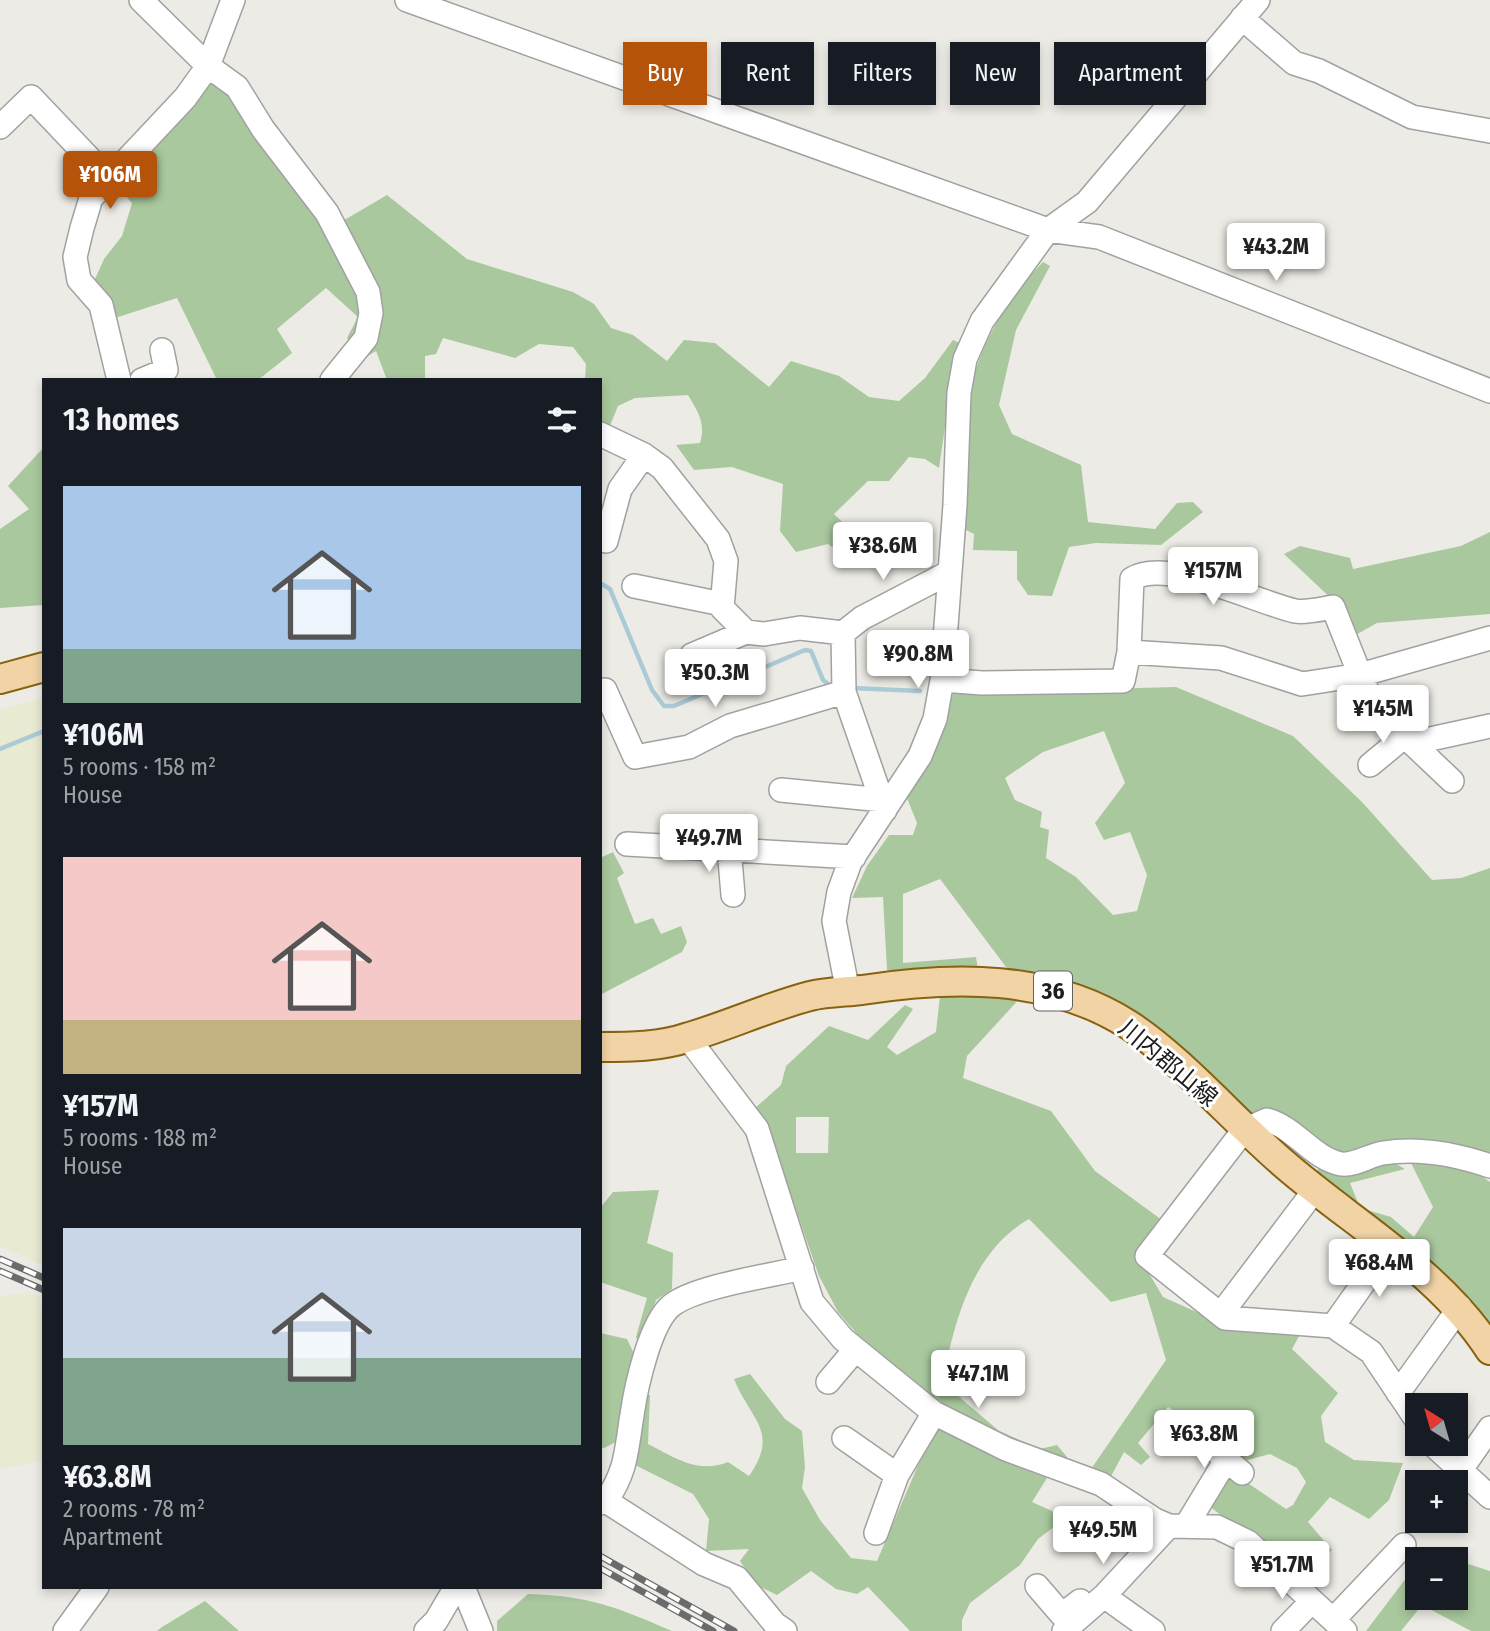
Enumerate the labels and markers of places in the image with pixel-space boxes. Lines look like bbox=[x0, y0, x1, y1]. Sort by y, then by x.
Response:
pin: ¥106M bbox=[61, 152, 159, 211]
pin: ¥43.2M bbox=[1219, 224, 1333, 283]
pin: ¥38.6M bbox=[826, 522, 940, 582]
pin: ¥157M bbox=[1164, 548, 1262, 607]
pin: ¥90.8M bbox=[861, 630, 975, 690]
pin: ¥50.3M bbox=[658, 650, 772, 709]
pin: ¥145M bbox=[1334, 686, 1432, 745]
pin: ¥49.7M bbox=[652, 814, 766, 874]
pin: ¥68.4M bbox=[1322, 1240, 1436, 1299]
pin: ¥47.1M bbox=[921, 1350, 1035, 1410]
pin: ¥63.8M bbox=[1147, 1410, 1261, 1470]
pin: ¥49.5M bbox=[1046, 1506, 1160, 1566]
pin: ¥51.7M bbox=[1225, 1542, 1339, 1601]

